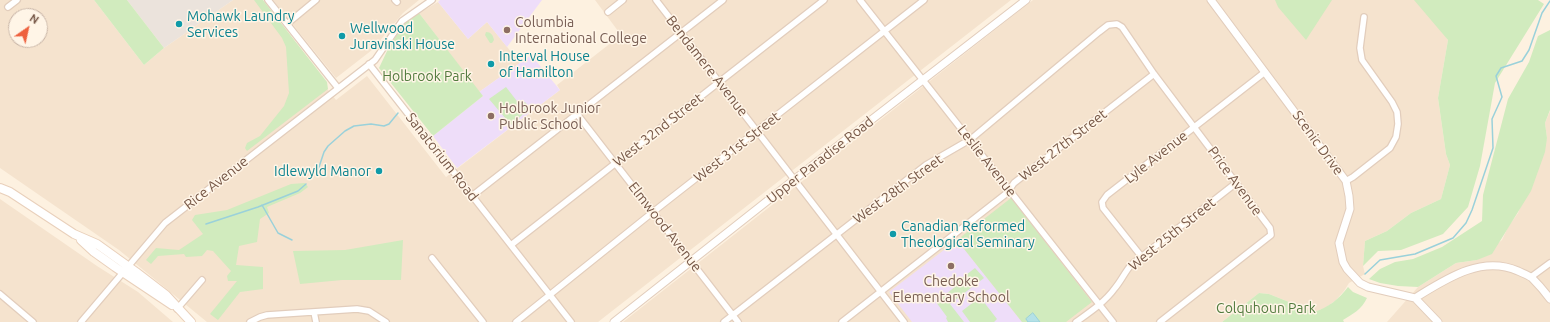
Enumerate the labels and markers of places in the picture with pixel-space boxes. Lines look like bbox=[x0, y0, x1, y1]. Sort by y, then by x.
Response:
place label: Mohawk Laundry Services bbox=[187, 8, 295, 40]
place label: Columbia International College bbox=[515, 14, 647, 46]
marker: Mohawk Laundry Services bbox=[174, 19, 184, 29]
place label: Wellwood Juravinski House bbox=[350, 20, 455, 52]
marker: Columbia International College bbox=[502, 25, 512, 35]
marker: Wellwood Juravinski House bbox=[337, 31, 347, 41]
place label: Interval House of Hamilton bbox=[499, 48, 590, 80]
marker: Interval House of Hamilton bbox=[486, 59, 496, 69]
place label: Holbrook Junior Public School bbox=[499, 100, 601, 132]
marker: Holbrook Junior Public School bbox=[486, 111, 496, 121]
place label: Idlewyld Manor bbox=[274, 163, 371, 179]
marker: Idlewyld Manor bbox=[374, 166, 384, 176]
place label: Canadian Reformed Theological Seminary bbox=[901, 218, 1035, 250]
marker: Canadian Reformed Theological Seminary bbox=[888, 229, 898, 239]
marker: Chedoke Elementary School bbox=[946, 261, 956, 271]
place label: Chedoke Elementary School bbox=[892, 273, 1010, 306]

